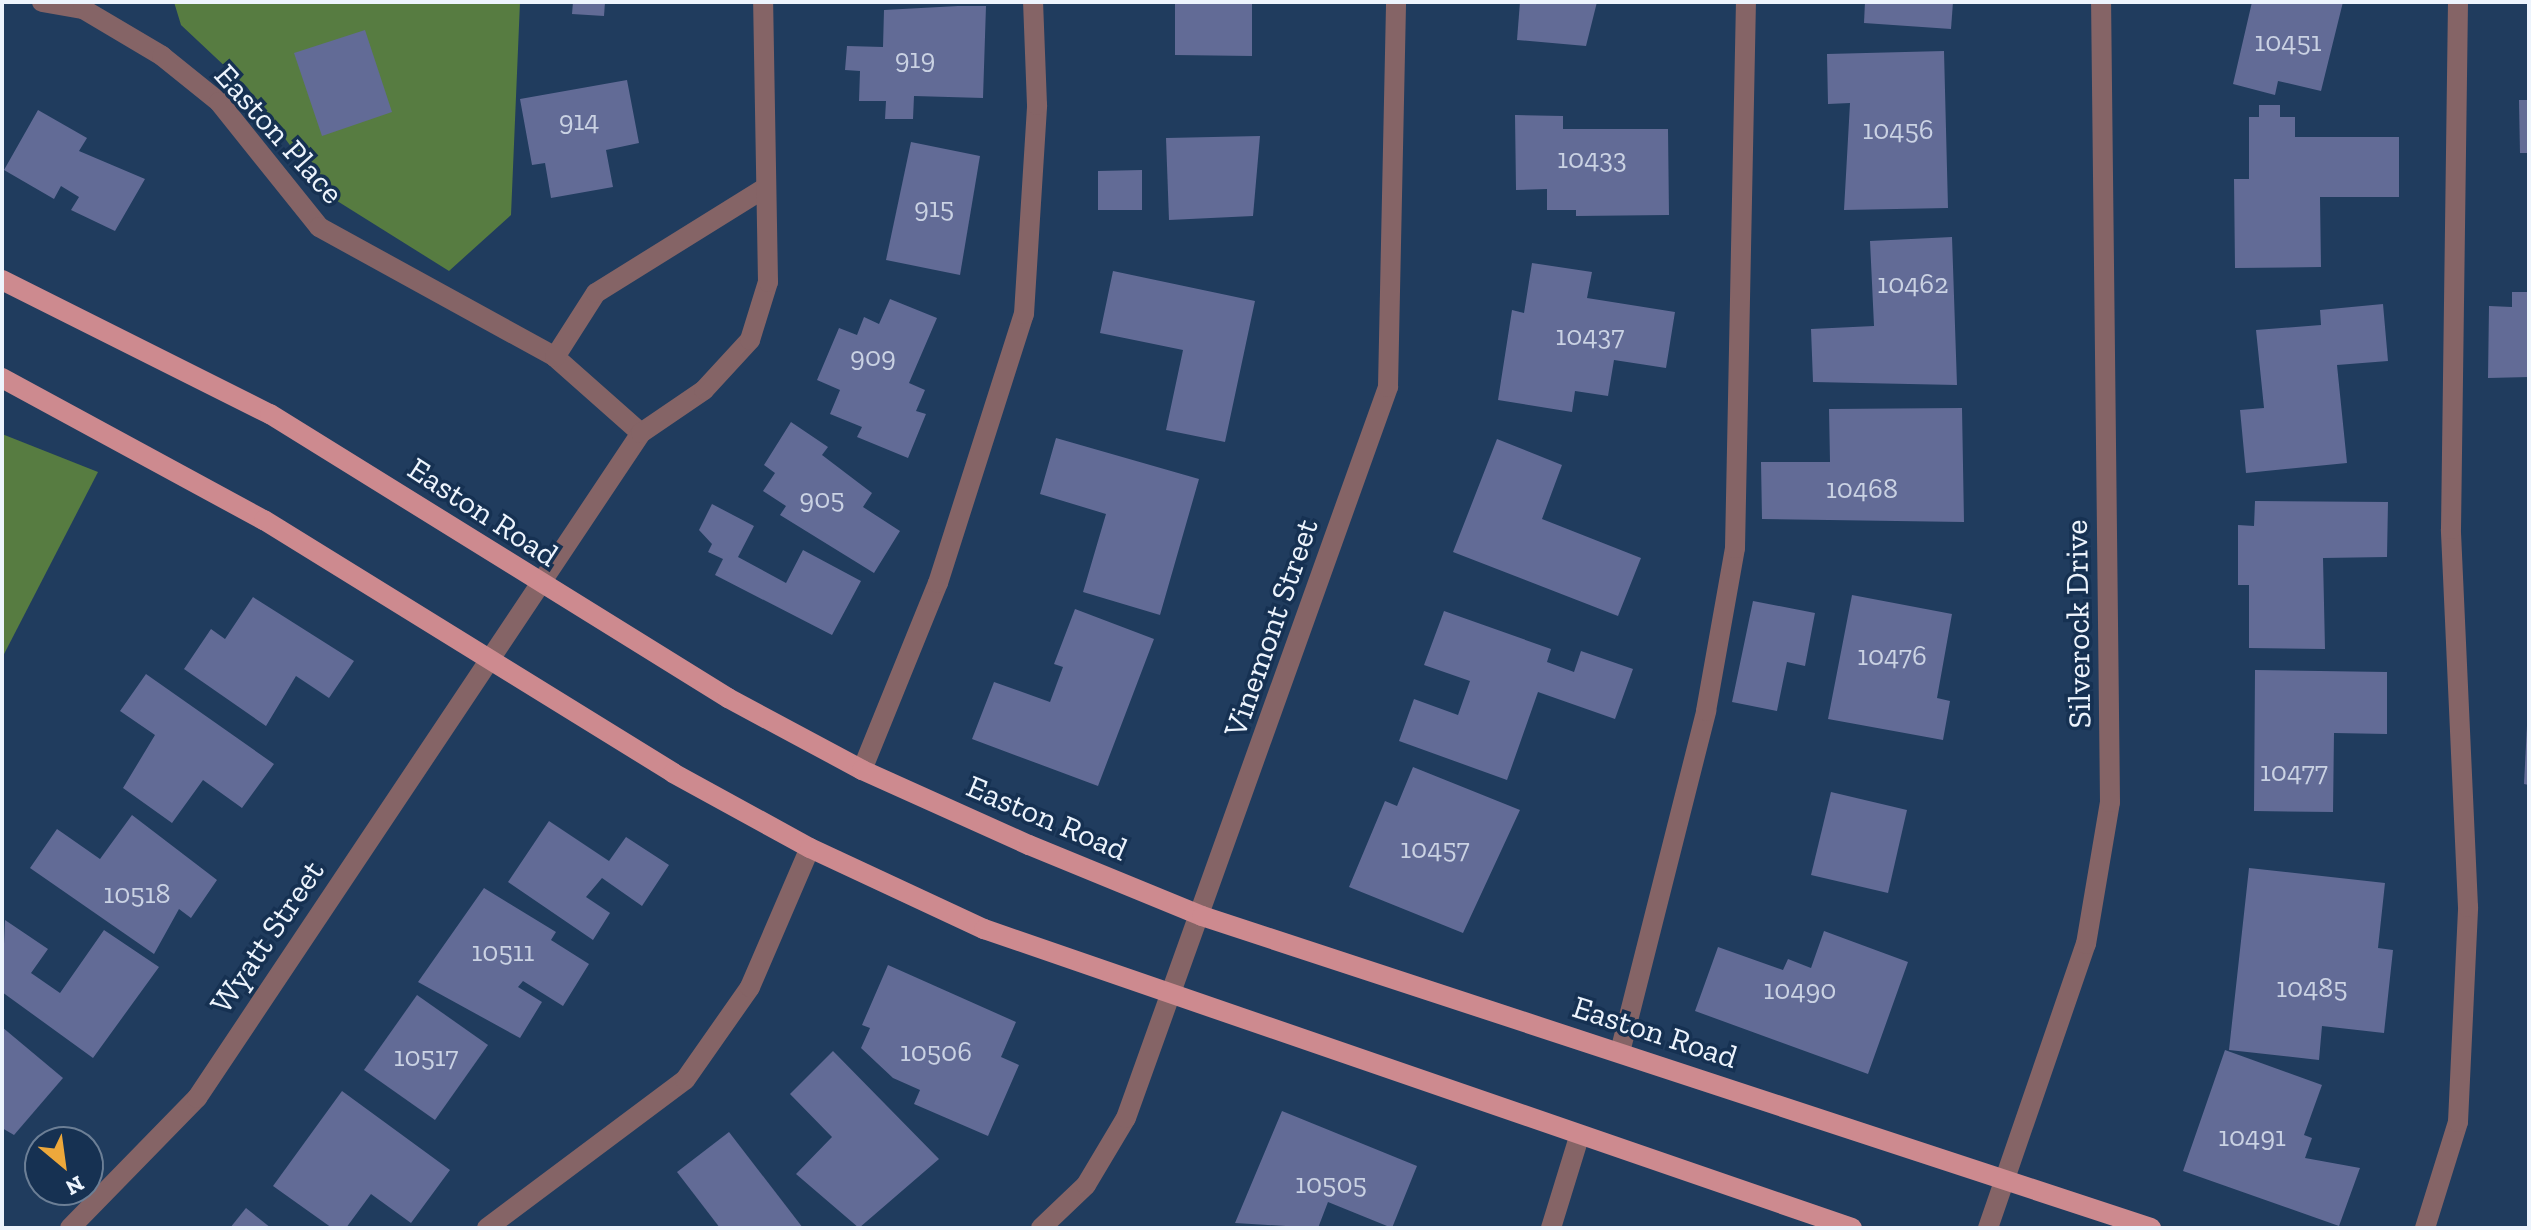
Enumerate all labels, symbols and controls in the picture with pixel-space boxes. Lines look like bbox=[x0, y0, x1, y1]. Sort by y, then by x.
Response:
house number: 10451 bbox=[2254, 25, 2322, 59]
house number: 919 bbox=[895, 42, 935, 76]
street label: Easton Place bbox=[206, 56, 352, 212]
house number: 914 bbox=[559, 104, 599, 138]
house number: 10456 bbox=[1862, 113, 1934, 147]
house number: 10433 bbox=[1557, 142, 1627, 176]
house number: 915 bbox=[914, 191, 954, 225]
house number: 10462 bbox=[1877, 267, 1949, 301]
house number: 10437 bbox=[1556, 319, 1624, 353]
house number: 909 bbox=[850, 340, 896, 374]
street label: Easton Road bbox=[401, 449, 565, 575]
house number: 10468 bbox=[1826, 472, 1898, 506]
house number: 905 bbox=[799, 482, 845, 516]
street label: Vinemont Street bbox=[1216, 514, 1326, 742]
street label: Silverock Drive bbox=[2057, 519, 2099, 729]
house number: 10476 bbox=[1857, 639, 1927, 673]
house number: 10477 bbox=[2260, 755, 2328, 789]
street label: Easton Road bbox=[961, 767, 1133, 869]
house number: 10457 bbox=[1400, 832, 1470, 866]
street label: Wyatt Street bbox=[202, 853, 332, 1021]
house number: 10518 bbox=[103, 877, 171, 911]
house number: 10511 bbox=[472, 935, 534, 969]
house number: 10485 bbox=[2276, 971, 2348, 1005]
house number: 10490 bbox=[1764, 973, 1836, 1007]
street label: Easton Road bbox=[1568, 987, 1742, 1077]
house number: 10506 bbox=[900, 1035, 972, 1069]
house number: 10517 bbox=[394, 1040, 458, 1074]
house number: 10491 bbox=[2218, 1120, 2286, 1154]
north arrow bbox=[24, 1126, 104, 1206]
house number: 10505 bbox=[1295, 1167, 1367, 1201]
text: N bbox=[61, 1170, 89, 1202]

